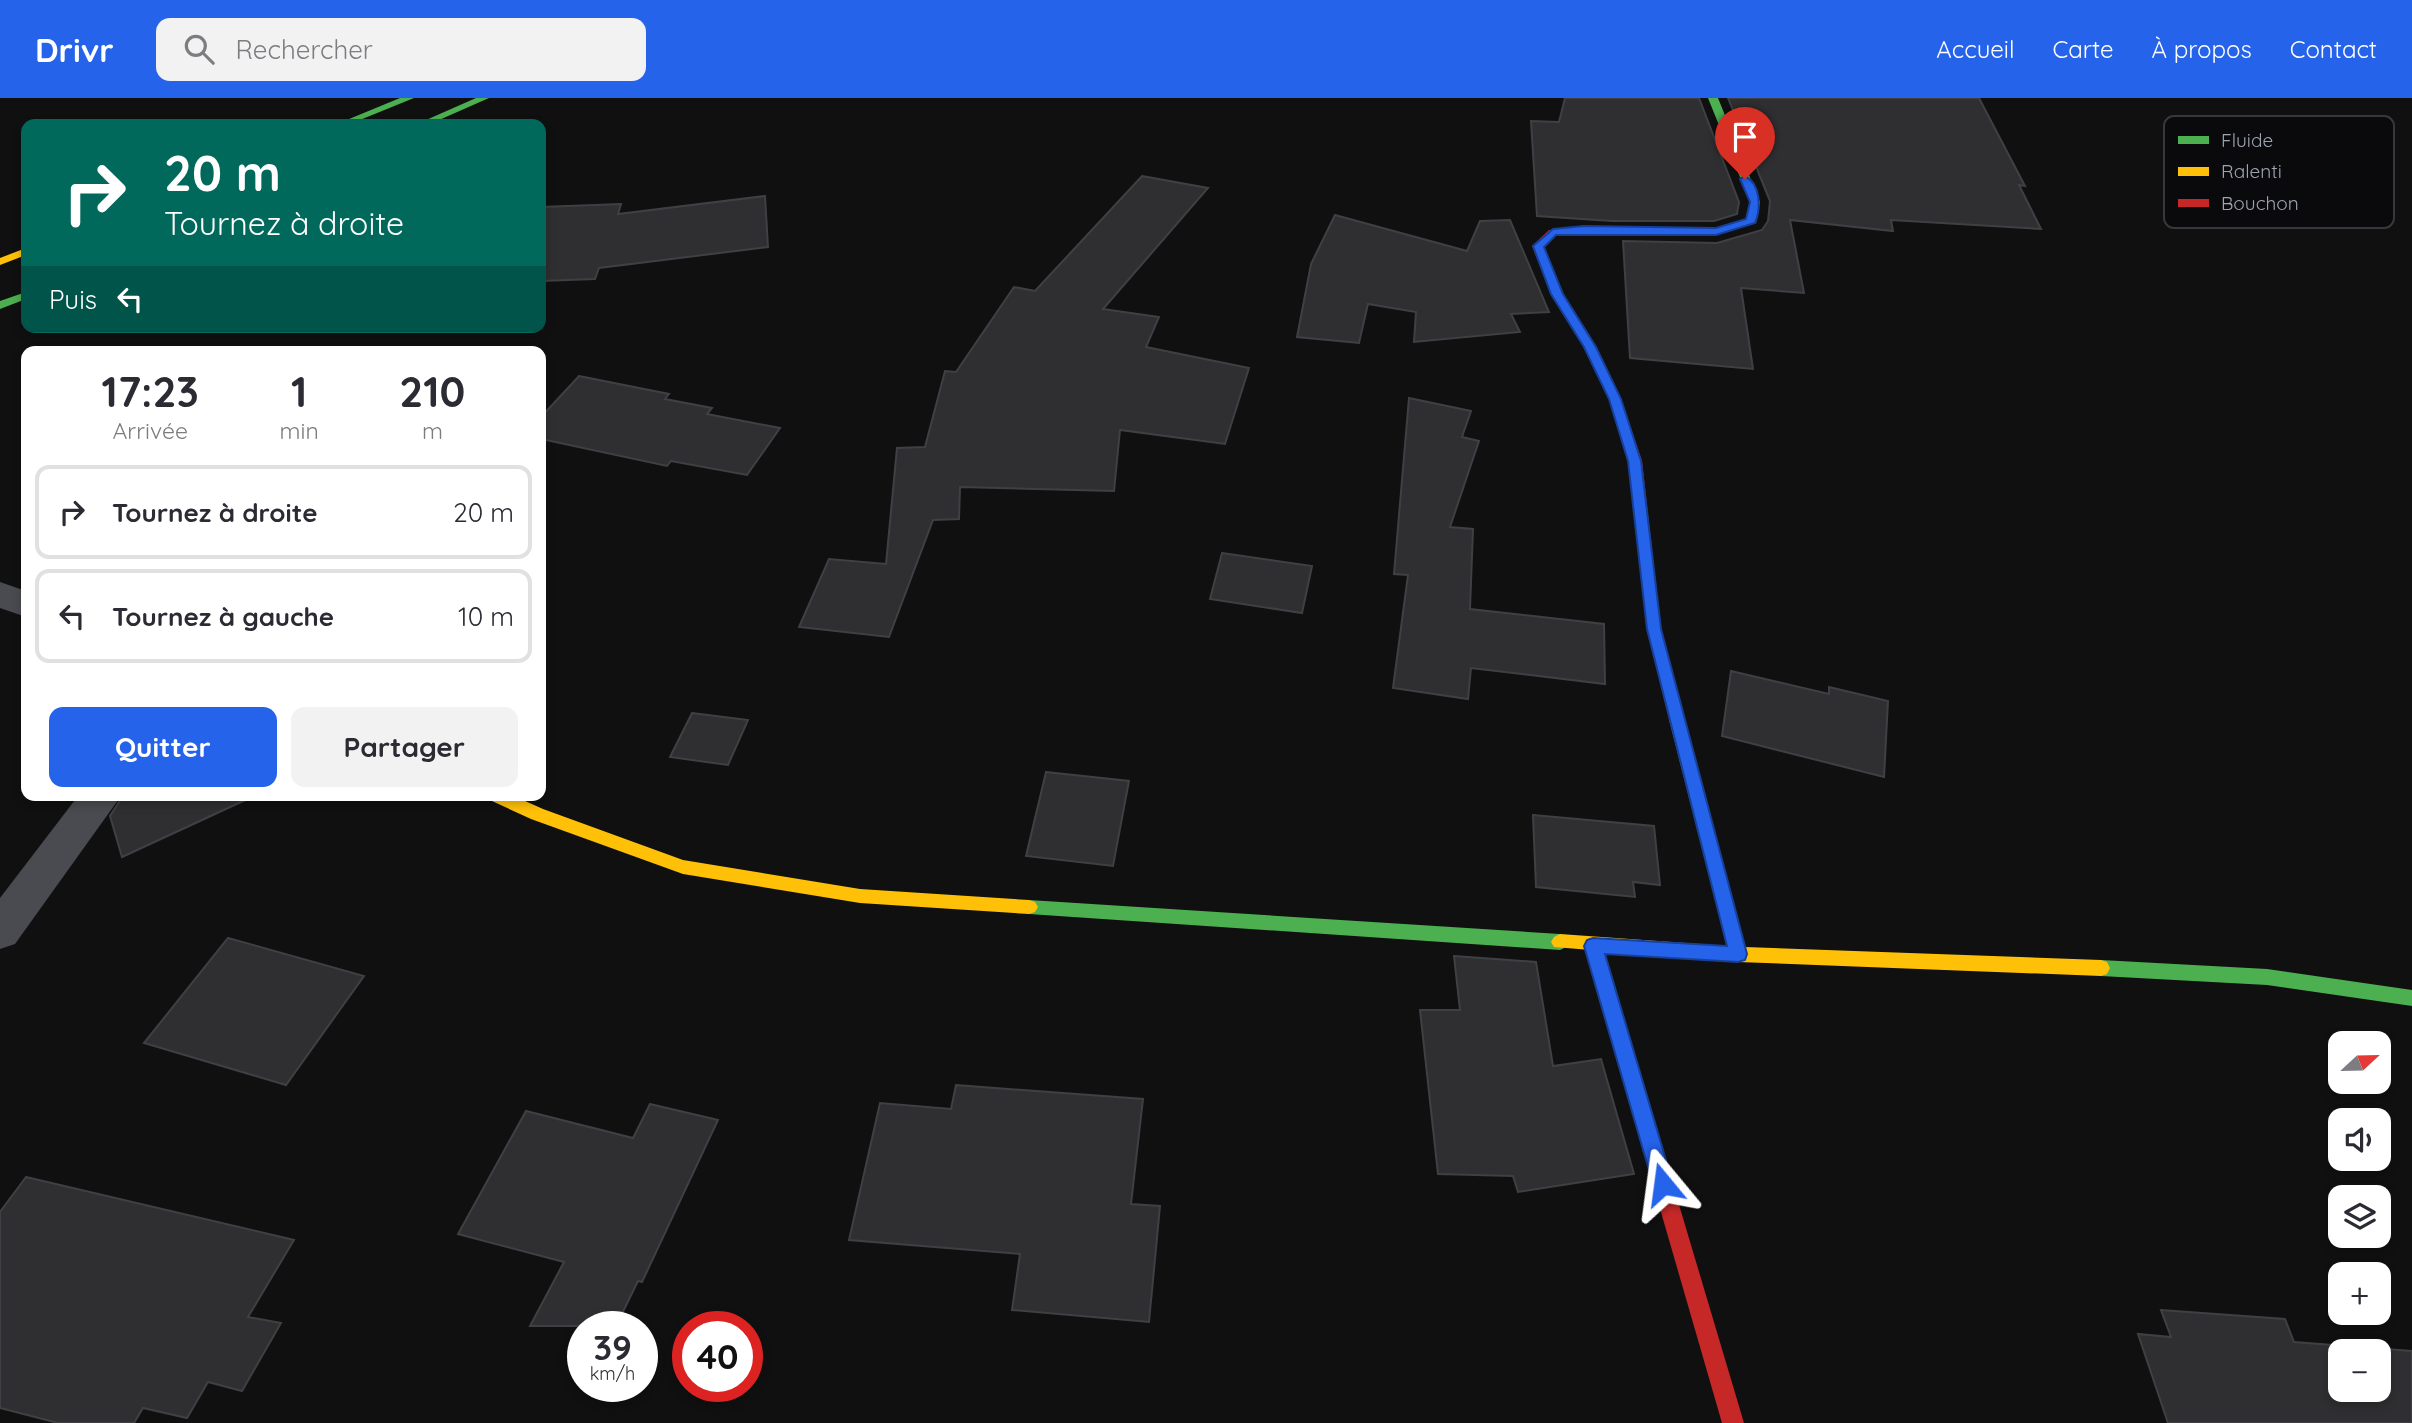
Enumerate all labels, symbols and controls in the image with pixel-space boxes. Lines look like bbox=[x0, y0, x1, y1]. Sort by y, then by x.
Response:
search box bbox=[156, 18, 646, 81]
text: Drivr bbox=[35, 29, 114, 70]
icon: search bbox=[180, 30, 218, 68]
text: Rechercher bbox=[236, 33, 373, 66]
text: Accueil bbox=[1936, 34, 2015, 64]
text: Carte bbox=[2053, 34, 2114, 64]
text: À propos bbox=[2152, 34, 2252, 64]
text: Contact bbox=[2290, 34, 2377, 64]
pin bbox=[1715, 107, 1775, 179]
legend bbox=[2164, 116, 2394, 228]
icon: arrive bbox=[1726, 118, 1764, 156]
text: Fluide bbox=[2221, 128, 2273, 152]
text: 20 m bbox=[164, 142, 281, 203]
icon: right bbox=[49, 147, 140, 238]
text: Ralenti bbox=[2221, 159, 2282, 183]
text: Bouchon bbox=[2221, 191, 2299, 215]
text: Tournez à droite bbox=[164, 203, 404, 243]
icon: left bbox=[111, 280, 149, 318]
text: Puis bbox=[49, 283, 97, 316]
text: 17:23 bbox=[102, 365, 199, 418]
text: 1 bbox=[291, 365, 307, 418]
text: 210 bbox=[399, 365, 465, 418]
text: Arrivée bbox=[112, 416, 188, 445]
text: min bbox=[280, 416, 319, 445]
text: m bbox=[422, 416, 443, 445]
icon: right bbox=[53, 493, 91, 531]
text: Tournez à droite bbox=[112, 496, 317, 529]
text: 20 m bbox=[453, 496, 514, 529]
icon: left bbox=[53, 597, 91, 635]
text: Tournez à gauche bbox=[112, 600, 334, 633]
text: 10 m bbox=[458, 600, 514, 633]
button: Quitter bbox=[49, 707, 277, 787]
button: Partager bbox=[291, 707, 518, 787]
north arrow bbox=[2328, 1031, 2390, 1094]
map controls bbox=[2328, 1031, 2391, 1402]
button: sound bbox=[2328, 1108, 2391, 1171]
position arrow bbox=[1626, 1147, 1700, 1221]
button: layers bbox=[2328, 1185, 2391, 1248]
button: + bbox=[2328, 1262, 2391, 1325]
speed limit sign: 40 bbox=[672, 1311, 763, 1402]
text: 39 bbox=[593, 1325, 632, 1369]
button: − bbox=[2328, 1339, 2391, 1402]
text: km/h bbox=[590, 1362, 635, 1385]

